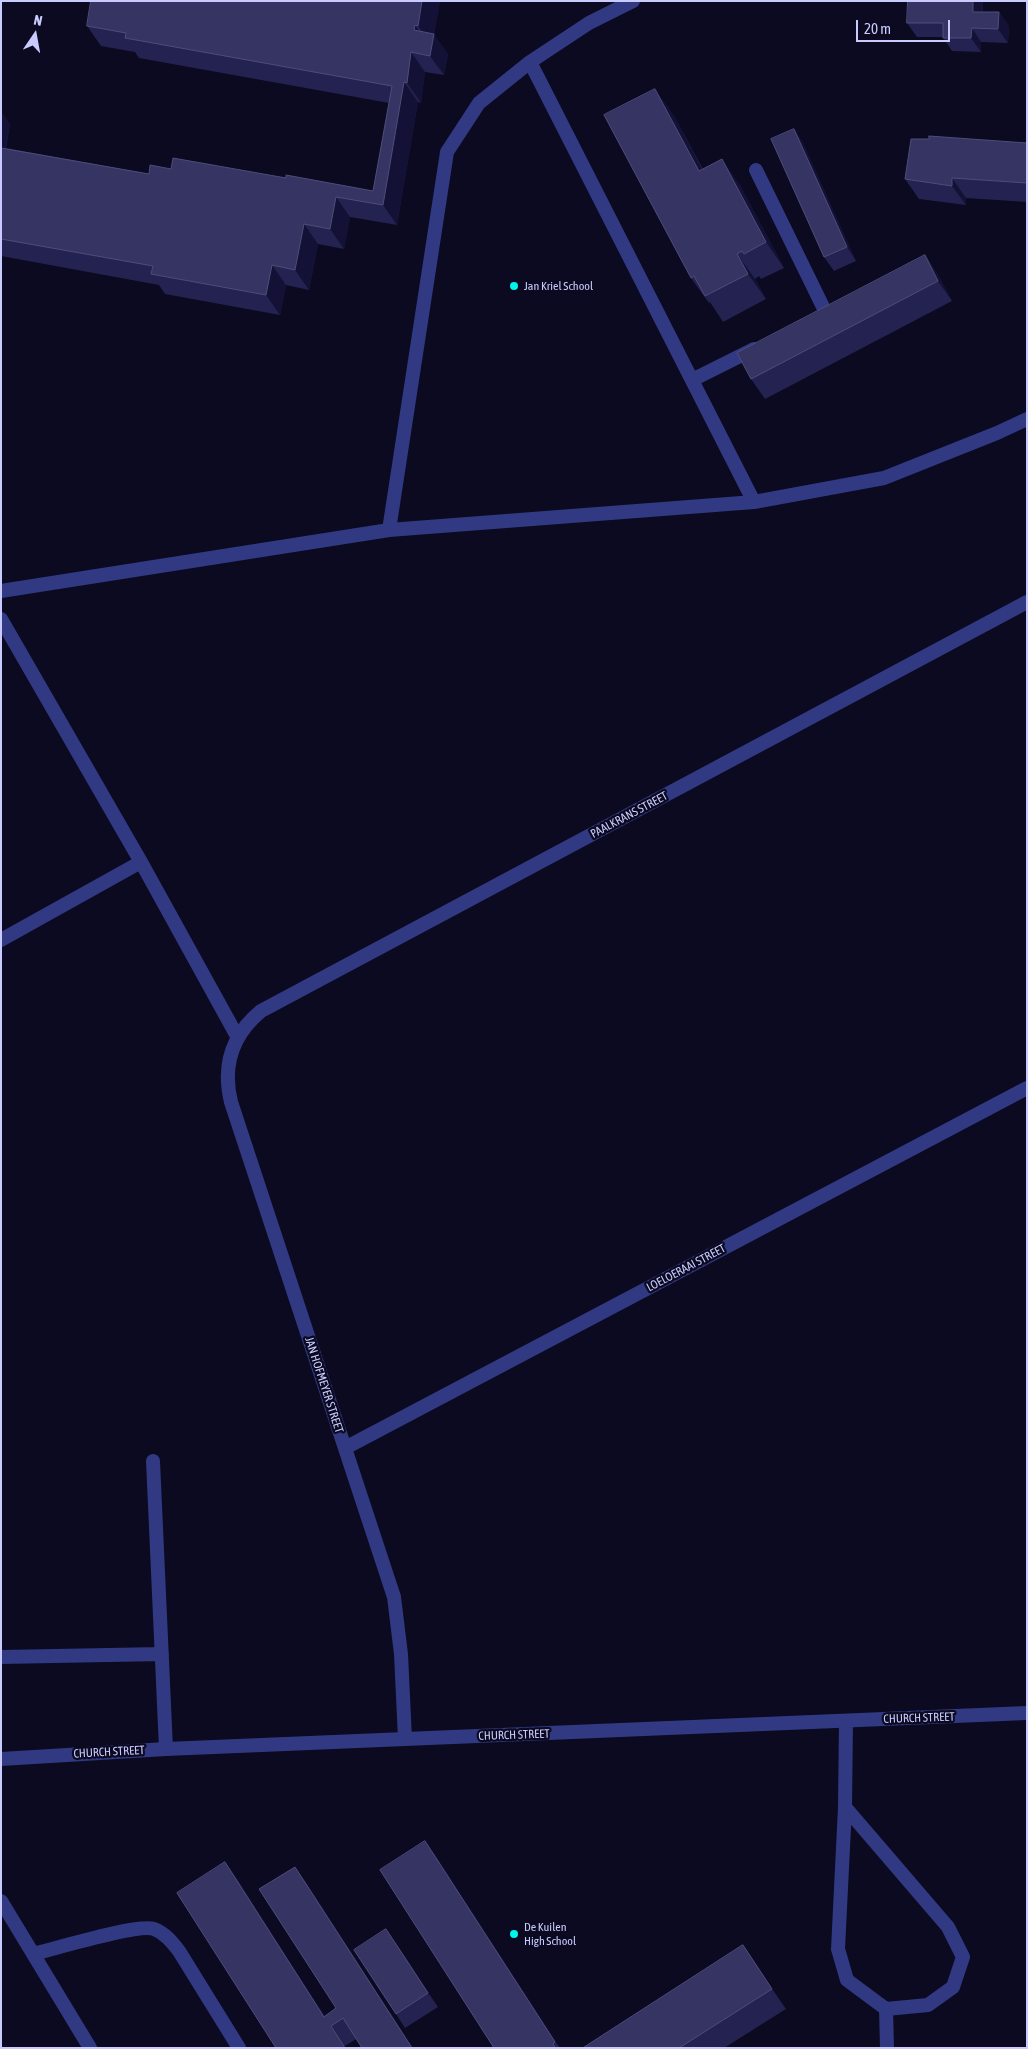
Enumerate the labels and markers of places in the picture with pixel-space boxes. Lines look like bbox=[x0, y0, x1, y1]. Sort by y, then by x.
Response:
place label: Jan Kriel School bbox=[524, 279, 593, 293]
marker: Jan Kriel School bbox=[508, 280, 520, 292]
place label: De Kuilen High School bbox=[524, 1920, 576, 1948]
marker: De Kuilen High School bbox=[508, 1928, 520, 1940]

